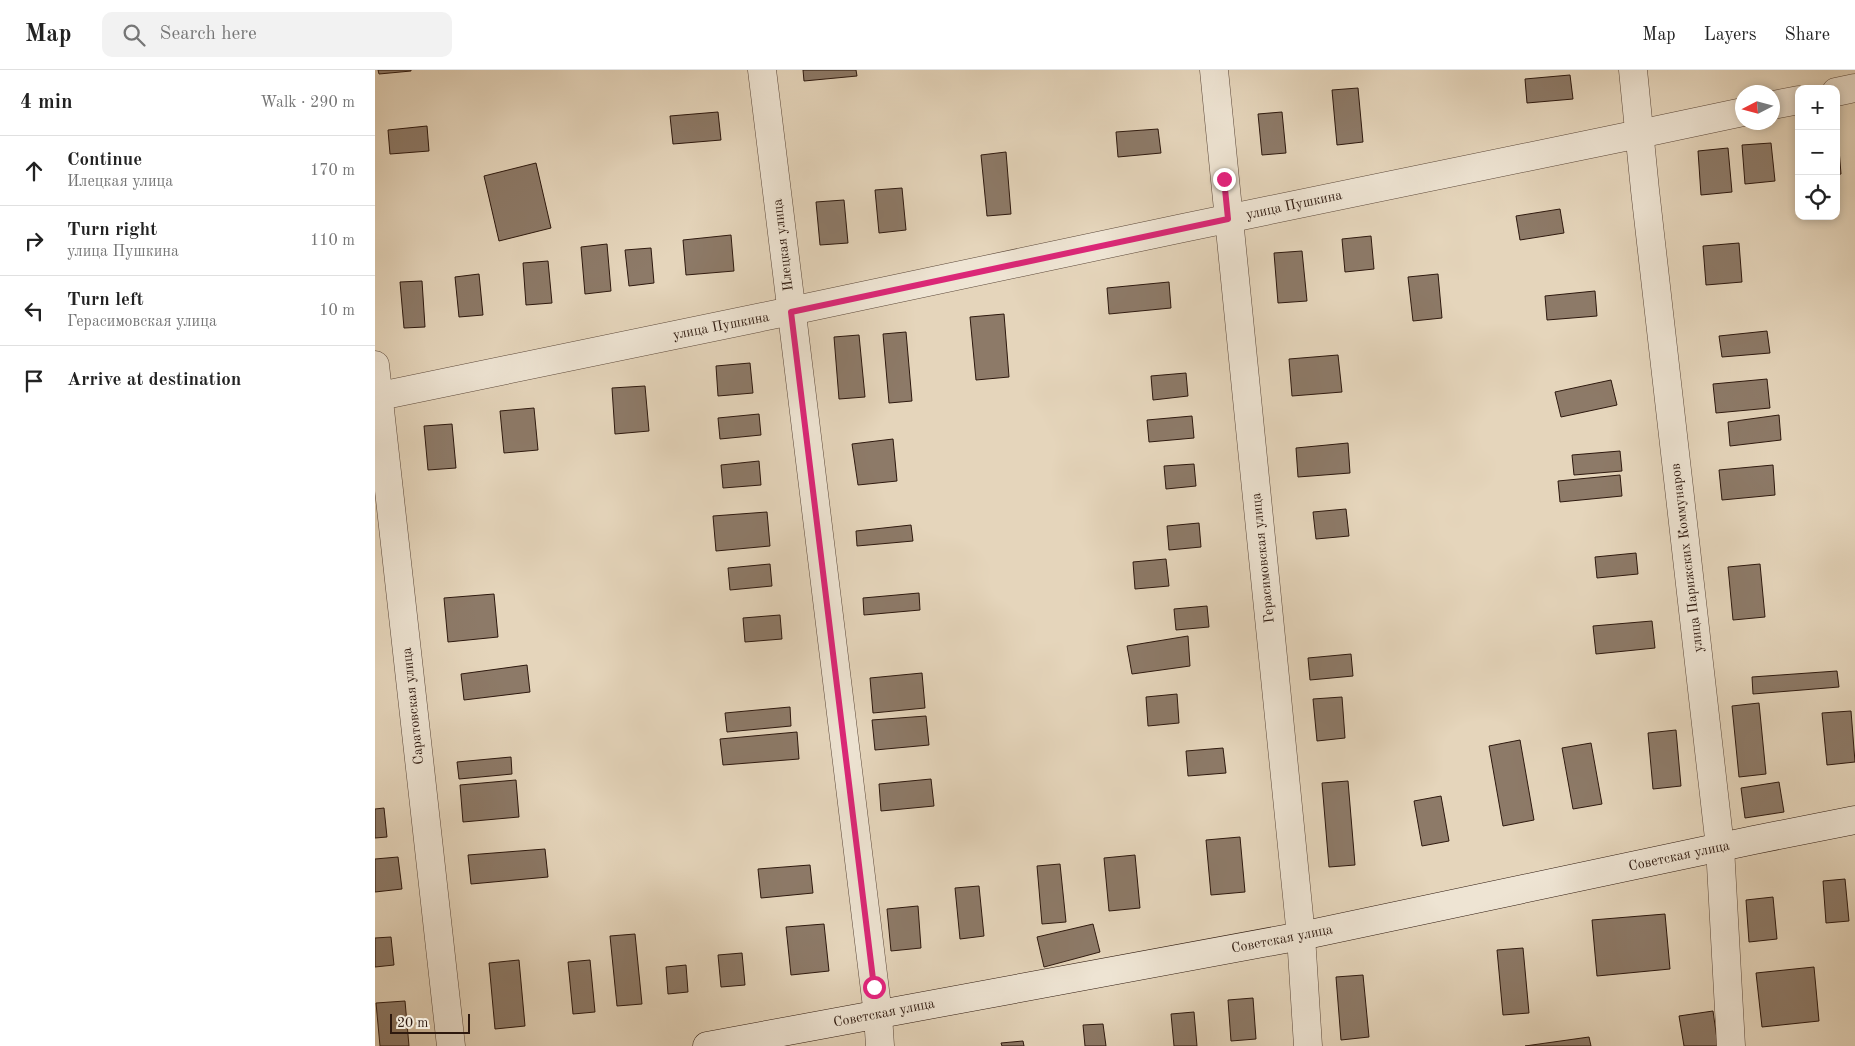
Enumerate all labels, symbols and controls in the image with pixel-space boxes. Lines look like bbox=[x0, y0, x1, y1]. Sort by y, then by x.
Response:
search box bbox=[102, 12, 452, 57]
icon: search bbox=[120, 21, 148, 49]
text: Map bbox=[25, 23, 72, 47]
text: Search here bbox=[160, 25, 257, 44]
text: Map bbox=[1642, 26, 1676, 44]
text: Layers bbox=[1704, 26, 1756, 44]
text: Share bbox=[1784, 26, 1830, 44]
north arrow bbox=[1735, 85, 1780, 130]
map controls bbox=[1795, 85, 1840, 220]
button: + bbox=[1795, 85, 1840, 130]
text: 4 min bbox=[20, 92, 73, 113]
text: Walk · 290 m bbox=[260, 95, 355, 111]
button: − bbox=[1795, 130, 1840, 175]
text: Continue bbox=[67, 151, 142, 170]
icon: ahead bbox=[20, 157, 48, 185]
text: 170 m bbox=[310, 163, 355, 179]
route end bbox=[1213, 168, 1236, 191]
text: Илецкая улица bbox=[67, 174, 173, 190]
button: locate bbox=[1795, 175, 1840, 220]
street label: улица Пушкина bbox=[1245, 188, 1343, 222]
street label: Илецкая улица bbox=[770, 198, 796, 292]
text: Turn right bbox=[67, 221, 157, 240]
icon: right bbox=[20, 227, 48, 255]
text: 110 m bbox=[310, 233, 355, 249]
text: улица Пушкина bbox=[67, 244, 179, 260]
text: Turn left bbox=[67, 291, 144, 310]
icon: left bbox=[20, 297, 48, 325]
text: 10 m bbox=[319, 303, 355, 319]
street label: улица Пушкина bbox=[672, 310, 771, 342]
text: Герасимовская улица bbox=[67, 314, 217, 330]
icon: arrive bbox=[20, 367, 48, 395]
text: Arrive at destination bbox=[67, 371, 241, 390]
street label: улица Парижских Коммунаров bbox=[1668, 462, 1706, 653]
street label: Герасимовская улица bbox=[1249, 492, 1277, 624]
street label: Саратовская улица bbox=[400, 647, 426, 765]
street label: Советская улица bbox=[1627, 838, 1731, 874]
street label: Советская улица bbox=[1230, 922, 1334, 956]
route start bbox=[863, 976, 886, 999]
street label: Советская улица bbox=[832, 996, 936, 1030]
scale bar bbox=[390, 1011, 470, 1034]
text: 20 m bbox=[397, 1016, 428, 1030]

